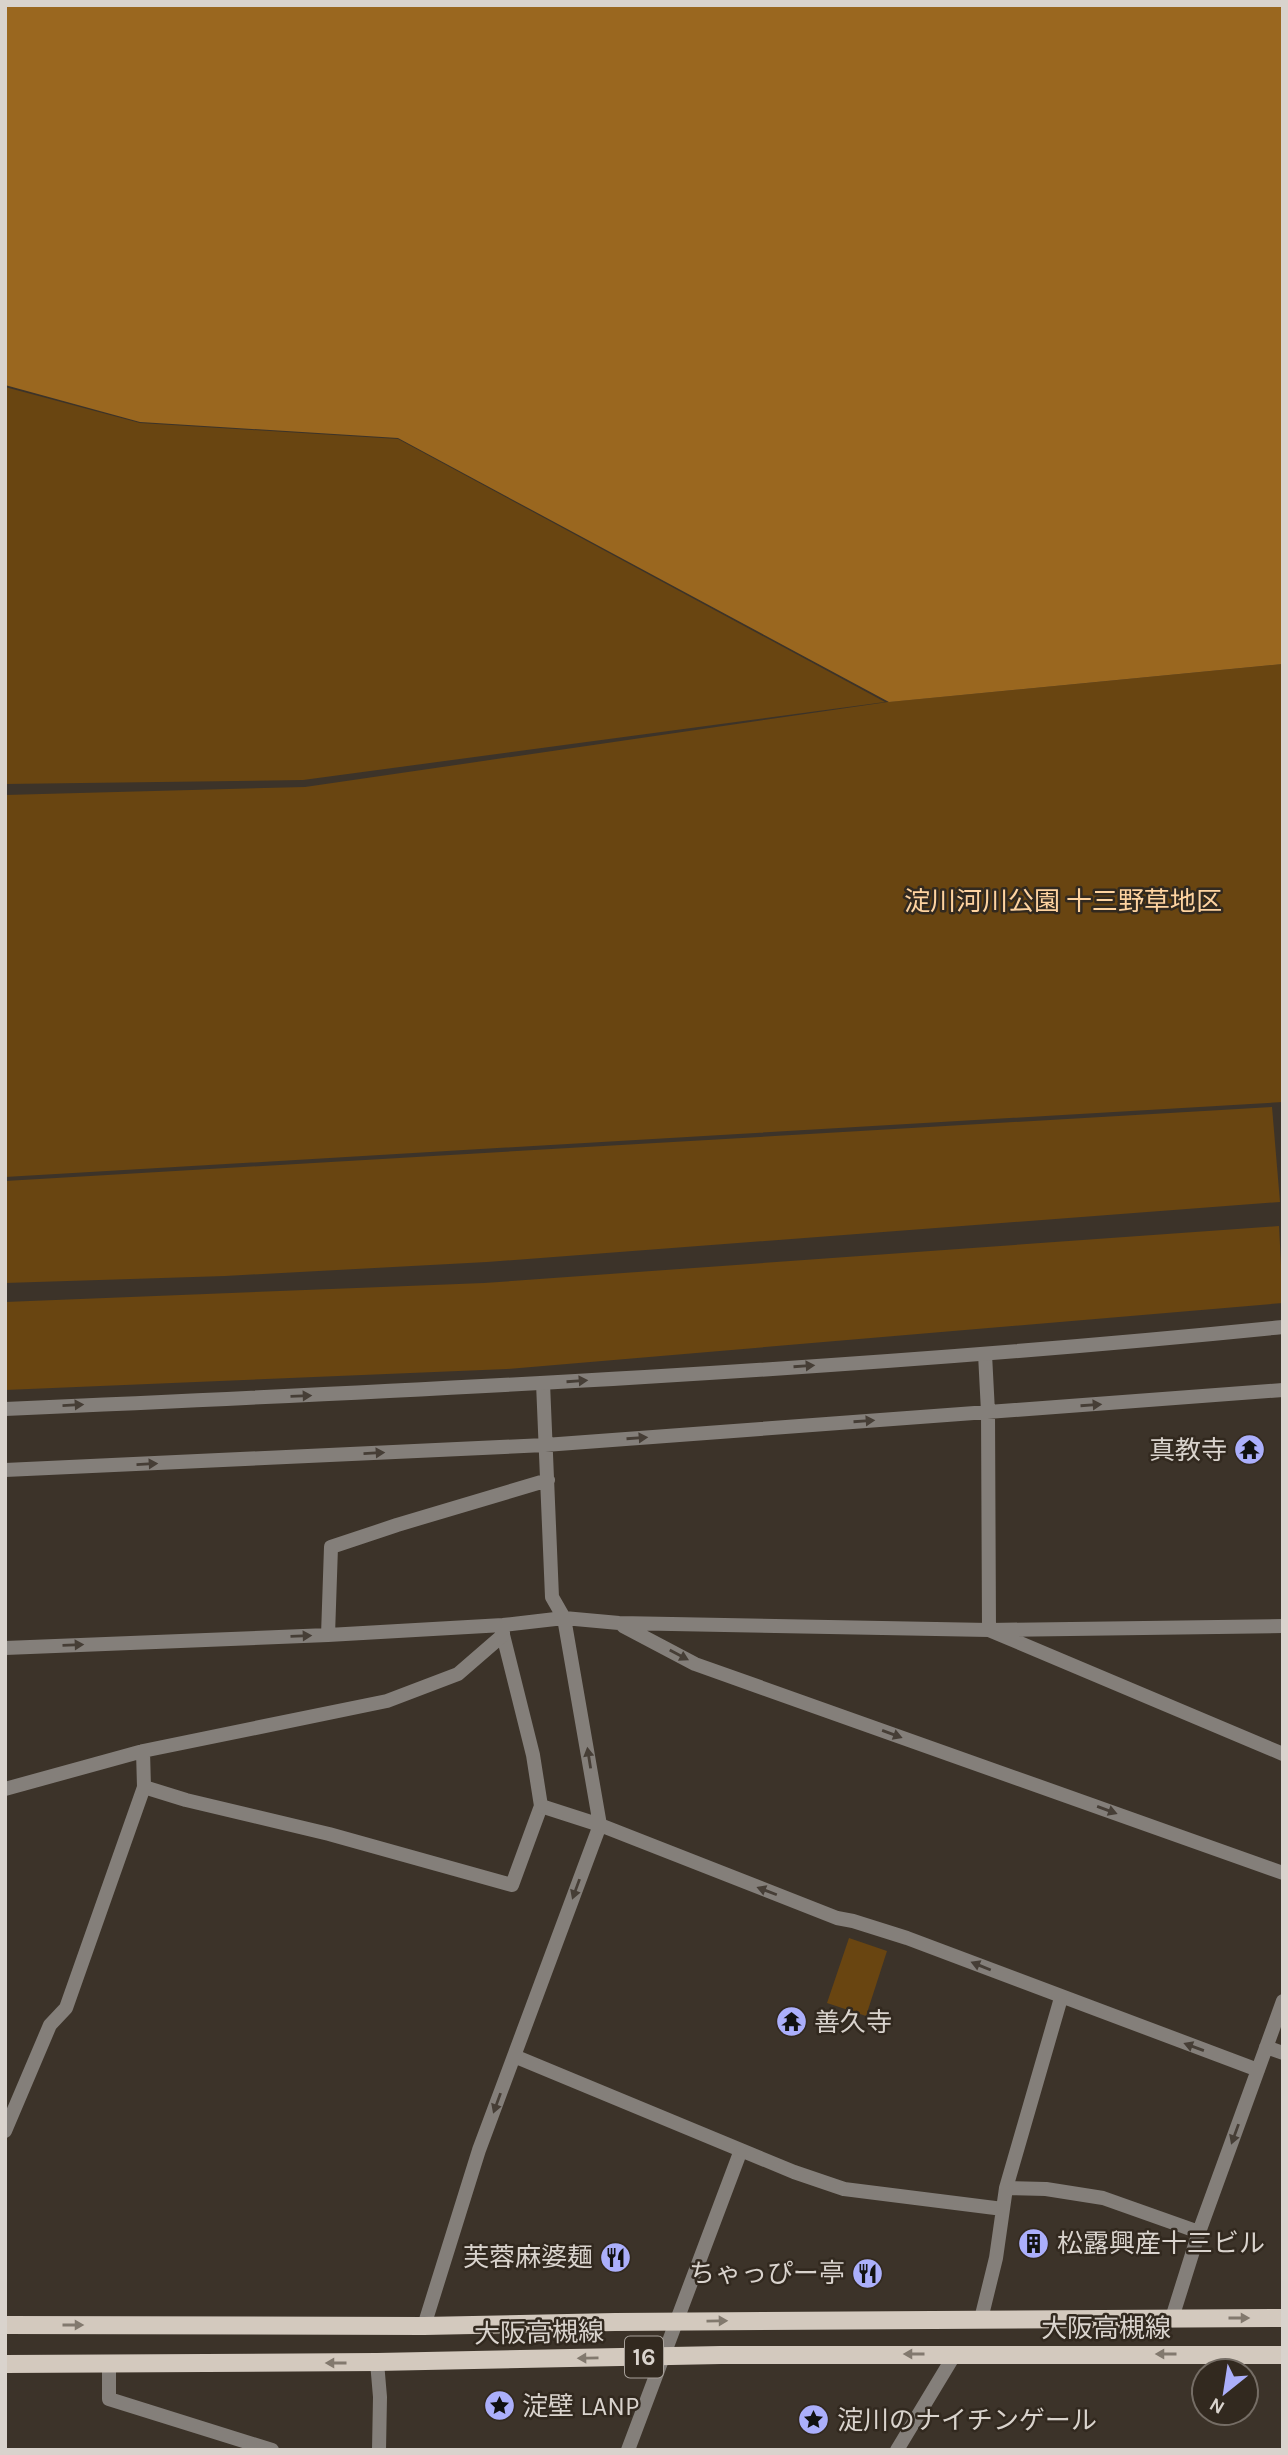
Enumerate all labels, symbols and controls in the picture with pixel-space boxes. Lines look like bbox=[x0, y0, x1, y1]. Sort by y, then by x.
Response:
park label: 淀川河川公園 十三野草地区 bbox=[904, 886, 1222, 917]
one-way arrow bbox=[793, 1360, 815, 1371]
one-way arrow bbox=[566, 1375, 588, 1386]
one-way arrow bbox=[290, 1390, 312, 1401]
one-way arrow bbox=[1080, 1399, 1102, 1410]
one-way arrow bbox=[63, 1400, 85, 1411]
one-way arrow bbox=[853, 1416, 875, 1427]
one-way arrow bbox=[626, 1433, 648, 1444]
temple icon: 真教寺 bbox=[1233, 1433, 1267, 1467]
place label: 真教寺 bbox=[1149, 1435, 1227, 1466]
one-way arrow bbox=[363, 1448, 385, 1459]
one-way arrow bbox=[136, 1458, 158, 1469]
one-way arrow bbox=[290, 1630, 312, 1641]
one-way arrow bbox=[63, 1640, 85, 1651]
one-way arrow bbox=[669, 1650, 689, 1661]
one-way arrow bbox=[882, 1729, 903, 1740]
one-way arrow bbox=[583, 1747, 594, 1769]
one-way arrow bbox=[1096, 1805, 1117, 1816]
one-way arrow bbox=[570, 1879, 581, 1900]
one-way arrow bbox=[756, 1885, 777, 1896]
one-way arrow bbox=[971, 1961, 992, 1972]
temple icon: 善久寺 bbox=[774, 2005, 808, 2039]
place label: 善久寺 bbox=[814, 2007, 892, 2038]
one-way arrow bbox=[1183, 2041, 1204, 2052]
one-way arrow bbox=[491, 2092, 502, 2113]
one-way arrow bbox=[1229, 2124, 1240, 2145]
building icon: 松露興産十三ビル bbox=[1017, 2226, 1051, 2260]
place label: 松露興産十三ビル bbox=[1057, 2228, 1265, 2259]
restaurant icon: 芙蓉麻婆麺 bbox=[599, 2240, 633, 2274]
place label: 芙蓉麻婆麺 bbox=[463, 2242, 593, 2273]
restaurant icon: ちゃっぴー亭 bbox=[851, 2256, 885, 2290]
place label: ちゃっぴー亭 bbox=[689, 2258, 845, 2289]
one-way arrow bbox=[1228, 2312, 1250, 2324]
street label: 大阪高槻線 bbox=[1041, 2313, 1171, 2344]
street label: 大阪高槻線 bbox=[474, 2316, 604, 2350]
one-way arrow bbox=[707, 2316, 729, 2327]
one-way arrow bbox=[63, 2319, 85, 2331]
road number: 16 bbox=[625, 2336, 663, 2378]
one-way arrow bbox=[902, 2348, 924, 2360]
one-way arrow bbox=[1154, 2348, 1176, 2360]
one-way arrow bbox=[577, 2353, 599, 2364]
one-way arrow bbox=[325, 2357, 347, 2369]
north arrow bbox=[1190, 2357, 1260, 2427]
place icon: 淀壁 LANP bbox=[482, 2389, 516, 2423]
place label: 淀壁 LANP bbox=[522, 2391, 639, 2422]
text: N bbox=[1206, 2393, 1228, 2419]
place icon: 淀川のナイチンゲール bbox=[797, 2403, 831, 2437]
place label: 淀川のナイチンゲール bbox=[837, 2405, 1097, 2436]

